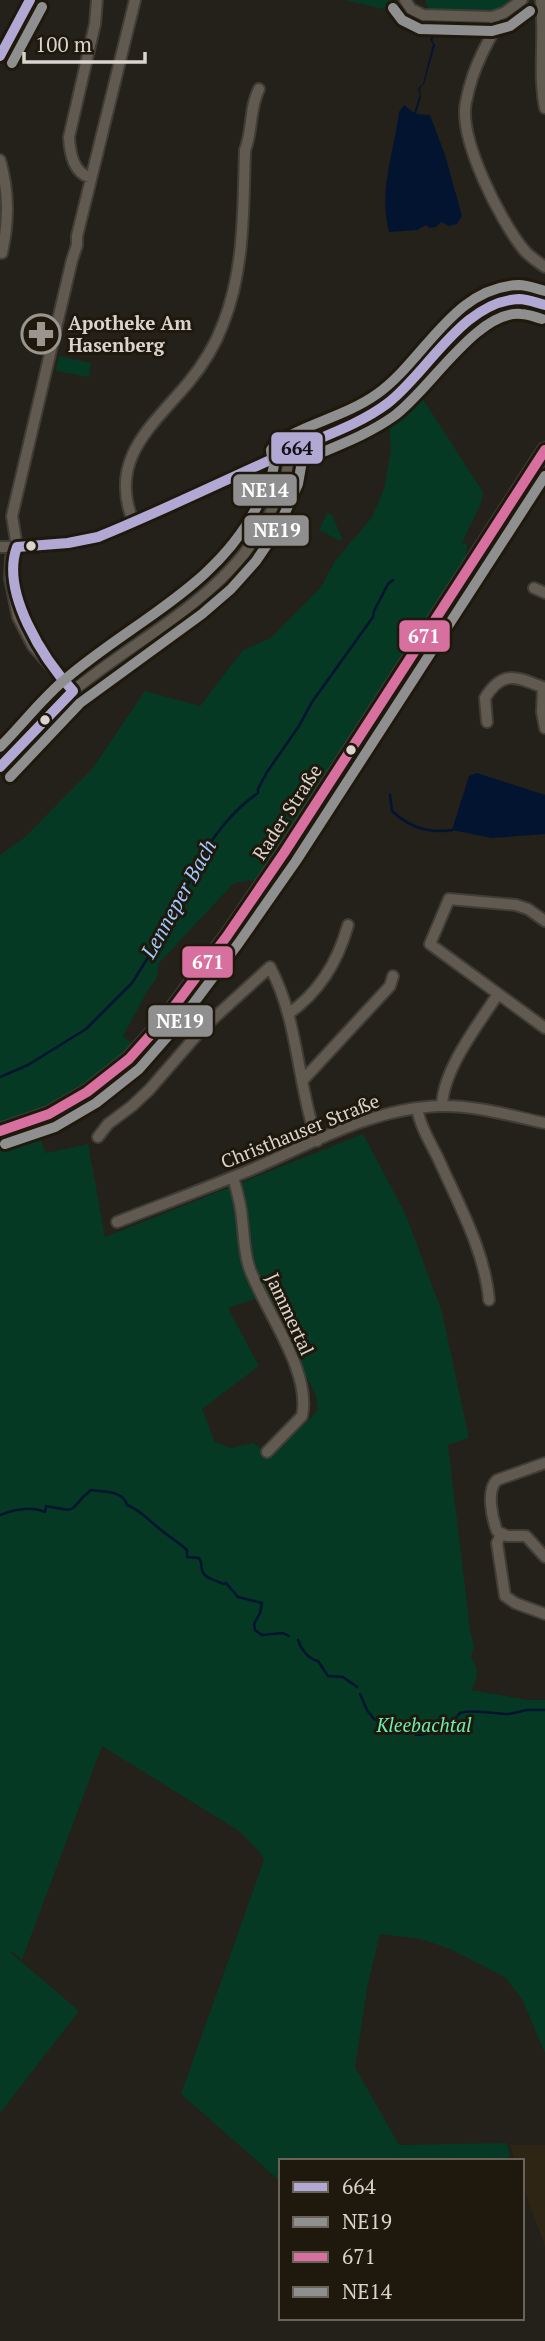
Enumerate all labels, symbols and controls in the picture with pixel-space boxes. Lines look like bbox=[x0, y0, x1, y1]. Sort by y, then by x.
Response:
scale bar bbox=[24, 21, 145, 65]
text: 100 m bbox=[35, 30, 92, 58]
place label: Apotheke Am Hasenberg bbox=[68, 310, 192, 357]
pharmacy icon: Apotheke Am Hasenberg bbox=[20, 313, 62, 355]
line badge: 664 bbox=[270, 431, 324, 465]
text: 664 bbox=[281, 435, 313, 460]
line badge: NE14 bbox=[232, 473, 298, 507]
text: NE14 bbox=[241, 477, 289, 502]
line badge: NE19 bbox=[243, 514, 310, 547]
text: NE19 bbox=[253, 517, 301, 542]
unlabelled marker bbox=[24, 539, 38, 553]
line badge: 671 bbox=[398, 619, 451, 653]
text: 671 bbox=[408, 623, 440, 648]
unlabelled marker bbox=[38, 713, 52, 727]
unlabelled marker bbox=[344, 743, 358, 757]
street label: Rader Straße bbox=[246, 759, 327, 864]
water label: Lenneper Bach bbox=[133, 834, 222, 964]
line badge: 671 bbox=[181, 945, 234, 979]
text: 671 bbox=[192, 949, 224, 974]
line badge: NE19 bbox=[147, 1004, 214, 1038]
text: NE19 bbox=[156, 1008, 204, 1033]
street label: Christhauser Straße bbox=[217, 1087, 383, 1174]
street label: Jammertal bbox=[261, 1269, 320, 1359]
park label: Kleebachtal bbox=[375, 1712, 472, 1737]
legend bbox=[279, 2159, 524, 2320]
text: 664 bbox=[342, 2172, 376, 2200]
text: NE19 bbox=[342, 2207, 392, 2235]
text: 671 bbox=[342, 2242, 376, 2270]
text: NE14 bbox=[342, 2277, 393, 2305]

